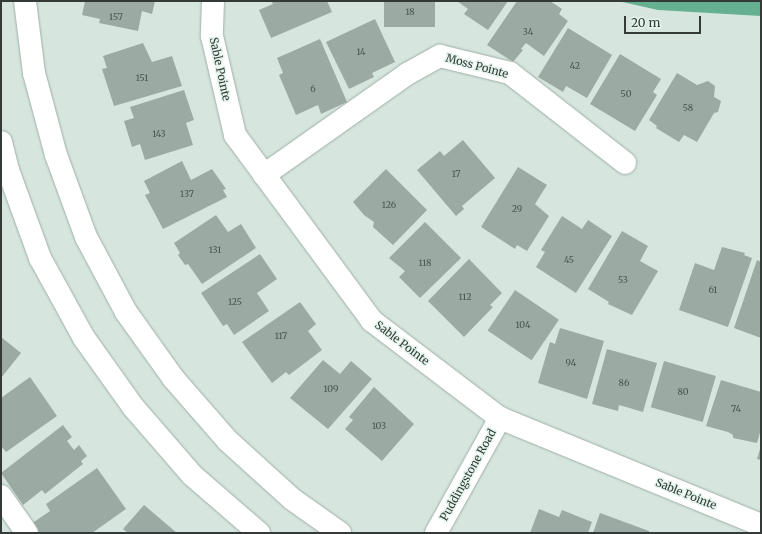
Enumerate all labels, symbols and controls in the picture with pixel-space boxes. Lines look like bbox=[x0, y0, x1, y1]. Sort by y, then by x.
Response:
house number: 18 bbox=[405, 7, 415, 17]
scale bar bbox=[626, 8, 703, 34]
house number: 157 bbox=[109, 12, 123, 22]
text: 20 m bbox=[631, 15, 660, 30]
house number: 34 bbox=[523, 27, 533, 37]
street label: Sable Pointe bbox=[207, 36, 233, 102]
house number: 14 bbox=[356, 47, 366, 57]
street label: Moss Pointe bbox=[444, 51, 510, 81]
house number: 42 bbox=[570, 61, 580, 71]
house number: 151 bbox=[136, 73, 148, 83]
house number: 6 bbox=[310, 84, 316, 94]
house number: 50 bbox=[621, 89, 631, 99]
house number: 58 bbox=[683, 103, 693, 113]
house number: 143 bbox=[152, 129, 166, 139]
house number: 17 bbox=[452, 169, 460, 179]
house number: 137 bbox=[180, 189, 194, 199]
house number: 126 bbox=[382, 200, 396, 210]
house number: 29 bbox=[512, 204, 522, 214]
house number: 131 bbox=[209, 245, 221, 255]
house number: 45 bbox=[564, 255, 574, 265]
house number: 118 bbox=[419, 258, 431, 268]
house number: 53 bbox=[618, 275, 628, 285]
house number: 61 bbox=[709, 285, 717, 295]
house number: 112 bbox=[458, 292, 472, 302]
house number: 125 bbox=[228, 297, 242, 307]
street label: Sable Pointe bbox=[372, 318, 432, 368]
house number: 104 bbox=[516, 320, 530, 330]
house number: 117 bbox=[275, 331, 287, 341]
house number: 94 bbox=[566, 358, 576, 368]
house number: 86 bbox=[619, 378, 629, 388]
house number: 109 bbox=[324, 384, 338, 394]
house number: 80 bbox=[677, 387, 689, 397]
house number: 74 bbox=[731, 404, 741, 414]
house number: 103 bbox=[372, 421, 386, 431]
street label: Puddingstone Road bbox=[437, 427, 499, 523]
street label: Sable Pointe bbox=[654, 476, 718, 512]

